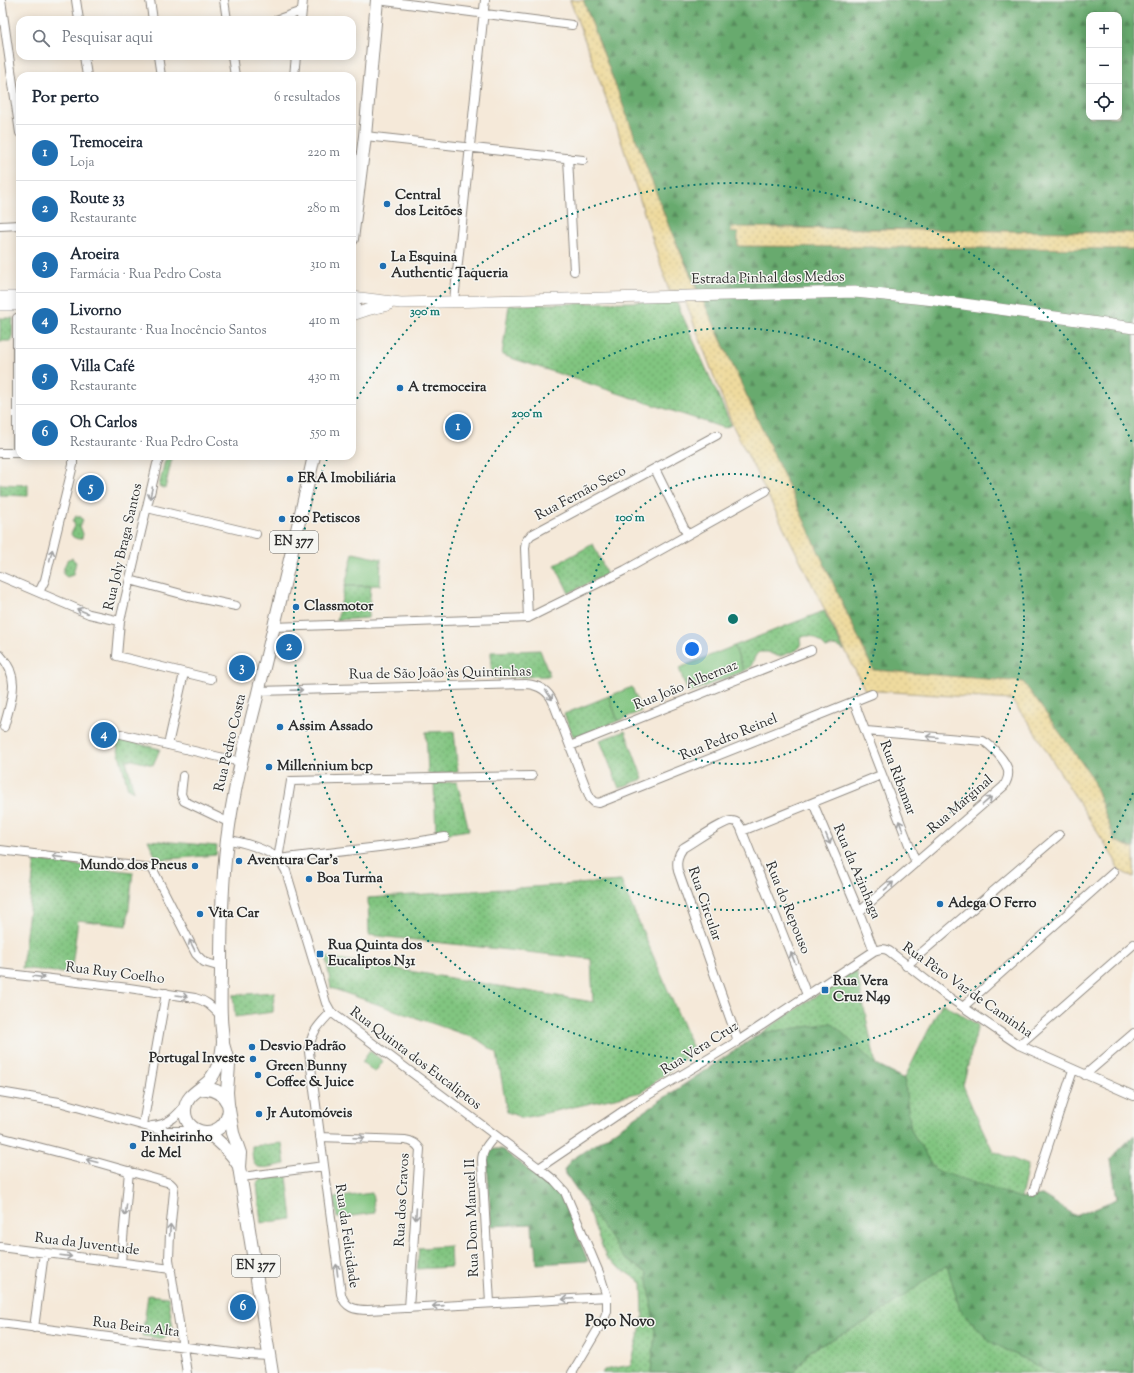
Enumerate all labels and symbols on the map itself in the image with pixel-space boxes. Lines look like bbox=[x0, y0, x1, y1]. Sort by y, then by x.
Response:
place label: Central dos Leitões bbox=[395, 186, 463, 222]
marker: Central dos Leitões bbox=[382, 199, 392, 209]
place label: La Esquina Authentic Taqueria bbox=[391, 248, 509, 284]
marker: La Esquina Authentic Taqueria bbox=[378, 261, 388, 271]
street label: Estrada Pinhal dos Medos bbox=[691, 268, 845, 290]
text: 300 m bbox=[410, 303, 440, 321]
place label: A tremoceira bbox=[408, 378, 487, 398]
marker: A tremoceira bbox=[395, 383, 405, 393]
text: 200 m bbox=[512, 405, 542, 423]
pin: 1 bbox=[445, 412, 471, 442]
street label: Rua Fernão Seco bbox=[532, 461, 630, 526]
place label: ERA Imobiliária bbox=[298, 469, 396, 489]
pin: 5 bbox=[78, 473, 104, 503]
marker: ERA Imobiliária bbox=[285, 474, 295, 484]
street label: Rua Joly Braga Santos bbox=[100, 481, 148, 613]
one-way arrow bbox=[146, 487, 154, 500]
place label: 100 Petiscos bbox=[290, 509, 360, 529]
text: 100 m bbox=[614, 509, 645, 527]
marker: 100 Petiscos bbox=[277, 514, 287, 524]
road number: EN 377 bbox=[270, 531, 318, 553]
one-way arrow bbox=[48, 549, 55, 562]
place label: Classmotor bbox=[304, 597, 374, 617]
marker: Classmotor bbox=[291, 602, 301, 612]
one-way arrow bbox=[77, 606, 89, 614]
centre of rings bbox=[726, 612, 740, 626]
pin: 2 bbox=[276, 632, 302, 662]
your location bbox=[682, 639, 702, 659]
pin: 3 bbox=[229, 653, 255, 683]
street label: Rua João Albernaz bbox=[631, 656, 741, 716]
street label: Rua de São João às Quintinhas bbox=[349, 662, 531, 686]
one-way arrow bbox=[290, 686, 303, 694]
one-way arrow bbox=[545, 690, 553, 701]
street label: Rua Pedro Costa bbox=[210, 692, 252, 794]
street label: Rua Pedro Reinel bbox=[677, 709, 781, 767]
place label: Assim Assado bbox=[288, 717, 373, 737]
pin: 4 bbox=[91, 720, 117, 750]
marker: Assim Assado bbox=[275, 722, 285, 732]
one-way arrow bbox=[926, 733, 939, 740]
street label: Rua Ribamar bbox=[874, 738, 921, 819]
place label: Millennium bcp bbox=[277, 757, 373, 777]
marker: Millennium bcp bbox=[264, 762, 274, 772]
street label: Rua Marginal bbox=[924, 771, 998, 839]
one-way arrow bbox=[982, 796, 992, 806]
one-way arrow bbox=[897, 821, 905, 833]
street label: Rua da Azinhaga bbox=[827, 822, 885, 923]
one-way arrow bbox=[825, 832, 832, 844]
place label: Aventura Car's bbox=[247, 851, 339, 871]
one-way arrow bbox=[52, 853, 65, 860]
place label: Mundo dos Pneus bbox=[80, 856, 187, 876]
marker: Aventura Car's bbox=[234, 856, 244, 866]
street label: Rua do Repouso bbox=[759, 859, 815, 958]
marker: Mundo dos Pneus bbox=[190, 861, 200, 871]
street label: Rua Circular bbox=[682, 864, 726, 944]
place label: Boa Turma bbox=[317, 869, 383, 889]
marker: Boa Turma bbox=[304, 874, 314, 884]
one-way arrow bbox=[883, 882, 894, 891]
place label: Adega O Ferro bbox=[948, 894, 1037, 914]
marker: Adega O Ferro bbox=[935, 899, 945, 909]
place label: Vita Car bbox=[208, 904, 260, 924]
marker: Vita Car bbox=[195, 909, 205, 919]
place label: Rua Quinta dos Eucaliptos N31 bbox=[328, 936, 423, 972]
street label: Rua Pêro Vaz de Caminha bbox=[898, 938, 1037, 1044]
one-way arrow bbox=[188, 940, 195, 952]
marker: Rua Quinta dos Eucaliptos N31 bbox=[315, 949, 325, 959]
one-way arrow bbox=[788, 953, 796, 965]
street label: Rua Ruy Coelho bbox=[64, 958, 166, 990]
place label: Rua Vera Cruz N49 bbox=[833, 972, 891, 1008]
one-way arrow bbox=[32, 974, 45, 981]
marker: Rua Vera Cruz N49 bbox=[820, 985, 830, 995]
one-way arrow bbox=[175, 992, 188, 1000]
street label: Rua Quinta dos Eucaliptos bbox=[345, 1003, 485, 1115]
street label: Rua Vera Cruz bbox=[657, 1017, 743, 1081]
place label: Desvio Padrão bbox=[260, 1037, 346, 1057]
marker: Desvio Padrão bbox=[247, 1042, 257, 1052]
place label: Portugal Investe bbox=[149, 1049, 245, 1069]
marker: Portugal Investe bbox=[248, 1054, 258, 1064]
place label: Green Bunny Coffee & Juice bbox=[266, 1057, 354, 1093]
marker: Green Bunny Coffee & Juice bbox=[253, 1070, 263, 1080]
place label: Jr Automóveis bbox=[266, 1104, 353, 1124]
marker: Jr Automóveis bbox=[254, 1109, 264, 1119]
place label: Pinheirinho de Mel bbox=[141, 1128, 213, 1164]
one-way arrow bbox=[352, 1134, 365, 1142]
marker: Pinheirinho de Mel bbox=[128, 1141, 138, 1151]
street label: Rua dos Cravos bbox=[391, 1153, 415, 1247]
one-way arrow bbox=[86, 1156, 99, 1164]
street label: Rua Dom Manuel II bbox=[461, 1158, 485, 1278]
street label: Rua da Felicidade bbox=[329, 1183, 363, 1289]
one-way arrow bbox=[122, 1203, 129, 1216]
one-way arrow bbox=[412, 1207, 420, 1220]
one-way arrow bbox=[167, 1224, 174, 1237]
street label: Rua da Juventude bbox=[34, 1229, 140, 1261]
one-way arrow bbox=[60, 1252, 73, 1259]
road number: EN 377 bbox=[232, 1255, 280, 1277]
one-way arrow bbox=[334, 1264, 341, 1277]
pin: 6 bbox=[230, 1292, 256, 1322]
one-way arrow bbox=[562, 1295, 575, 1302]
one-way arrow bbox=[432, 1303, 445, 1310]
district label: Poço Novo bbox=[585, 1312, 655, 1333]
street label: Rua Beira Alta bbox=[91, 1313, 181, 1343]

